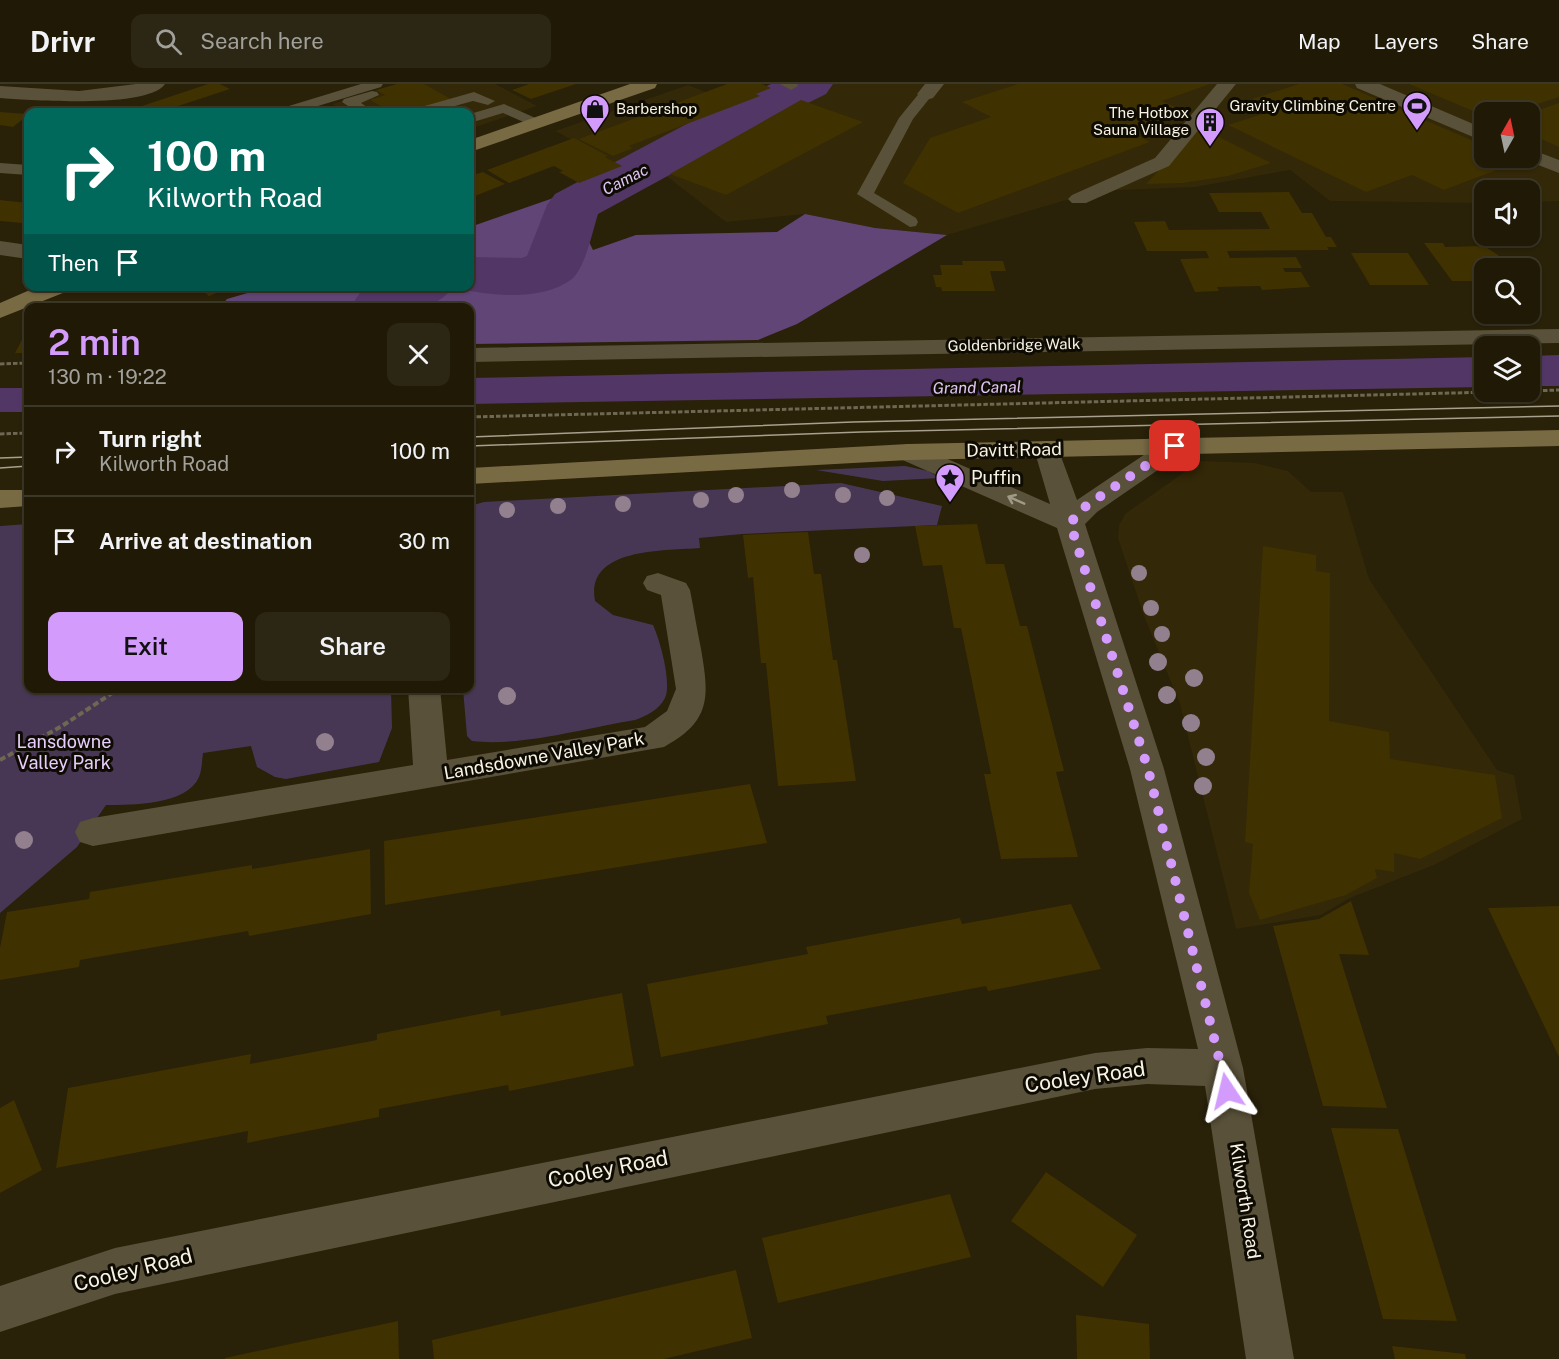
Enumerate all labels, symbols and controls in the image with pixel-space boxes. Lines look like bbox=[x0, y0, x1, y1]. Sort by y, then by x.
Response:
search box bbox=[131, 14, 551, 68]
text: Drivr bbox=[30, 25, 95, 58]
icon: search bbox=[152, 25, 185, 58]
text: Search here bbox=[200, 28, 324, 54]
text: Map bbox=[1298, 29, 1341, 54]
text: Layers bbox=[1374, 29, 1438, 54]
text: Share bbox=[1471, 29, 1529, 54]
sports icon: Gravity Climbing Centre bbox=[1401, 90, 1433, 132]
shop icon: Barbershop bbox=[579, 93, 611, 135]
place label: Gravity Climbing Centre bbox=[1229, 97, 1396, 114]
place label: Barbershop bbox=[616, 100, 697, 117]
north arrow bbox=[1474, 102, 1540, 168]
map controls bbox=[1474, 102, 1540, 402]
place label: The Hotbox Sauna Village bbox=[1093, 104, 1189, 138]
building icon: The Hotbox Sauna Village bbox=[1194, 106, 1226, 148]
text: 100 m bbox=[147, 131, 266, 180]
icon: right bbox=[48, 132, 126, 210]
water label: Camac bbox=[599, 160, 651, 199]
button: sound bbox=[1474, 180, 1540, 246]
text: Kilworth Road bbox=[147, 181, 323, 213]
icon: arrive bbox=[111, 246, 144, 279]
text: Then bbox=[48, 250, 99, 276]
button: search bbox=[1474, 258, 1540, 324]
text: 2 min bbox=[48, 321, 141, 363]
button: close bbox=[387, 323, 450, 386]
street label: Goldenbridge Walk bbox=[947, 335, 1081, 354]
button: layers bbox=[1474, 336, 1540, 402]
text: 130 m · 19:22 bbox=[48, 365, 167, 389]
water label: Grand Canal bbox=[932, 377, 1022, 398]
pin bbox=[1149, 420, 1200, 471]
text: Turn right bbox=[99, 426, 202, 452]
icon: arrive bbox=[1158, 429, 1191, 462]
icon: right bbox=[48, 435, 81, 468]
text: 100 m bbox=[390, 438, 450, 464]
street label: Davitt Road bbox=[966, 438, 1062, 461]
text: Kilworth Road bbox=[99, 452, 229, 476]
place icon: Puffin bbox=[934, 462, 966, 504]
place label: Puffin bbox=[971, 467, 1022, 488]
one-way arrow bbox=[1008, 494, 1026, 505]
icon: arrive bbox=[48, 525, 81, 558]
text: Arrive at destination bbox=[99, 528, 312, 554]
text: 30 m bbox=[398, 528, 450, 554]
button: Exit bbox=[48, 612, 243, 681]
button: Share bbox=[255, 612, 450, 681]
street label: Landsdowne Valley Park bbox=[442, 728, 646, 784]
park label: Lansdowne Valley Park bbox=[17, 731, 111, 773]
street label: Cooley Road bbox=[1023, 1056, 1147, 1097]
position arrow bbox=[1195, 1059, 1259, 1123]
street label: Kilworth Road bbox=[1226, 1141, 1265, 1260]
street label: Cooley Road bbox=[546, 1145, 670, 1192]
street label: Cooley Road bbox=[71, 1243, 195, 1296]

